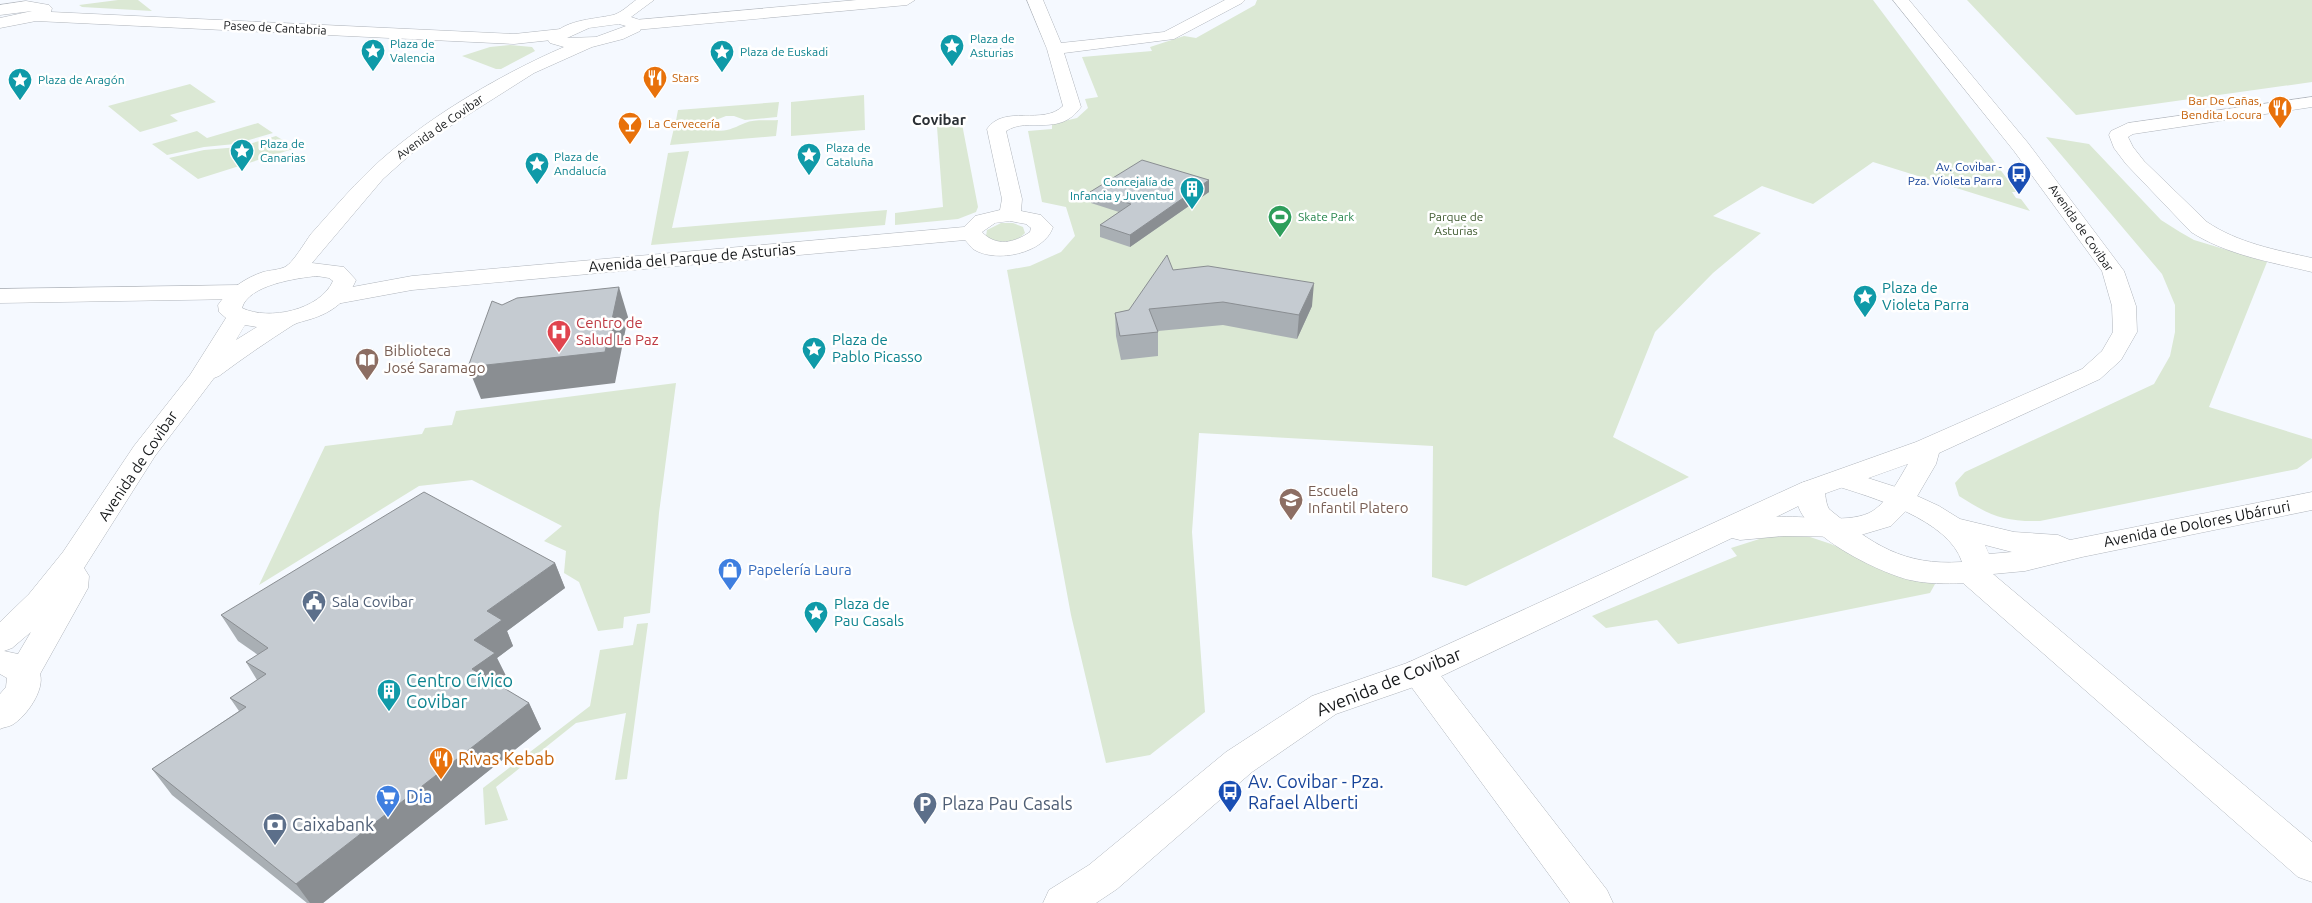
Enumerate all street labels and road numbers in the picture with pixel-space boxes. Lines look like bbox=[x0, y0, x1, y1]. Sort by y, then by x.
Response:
street label: Paseo de Cantabria bbox=[223, 18, 327, 37]
street label: Avenida de Covibar bbox=[394, 91, 486, 161]
street label: Avenida de Covibar bbox=[2047, 182, 2117, 274]
street label: Avenida del Parque de Asturias bbox=[588, 240, 796, 275]
street label: Avenida de Covibar bbox=[95, 407, 181, 524]
street label: Avenida de Dolores Ubárruri bbox=[2102, 497, 2292, 550]
street label: Avenida de Covibar bbox=[1313, 643, 1464, 719]

